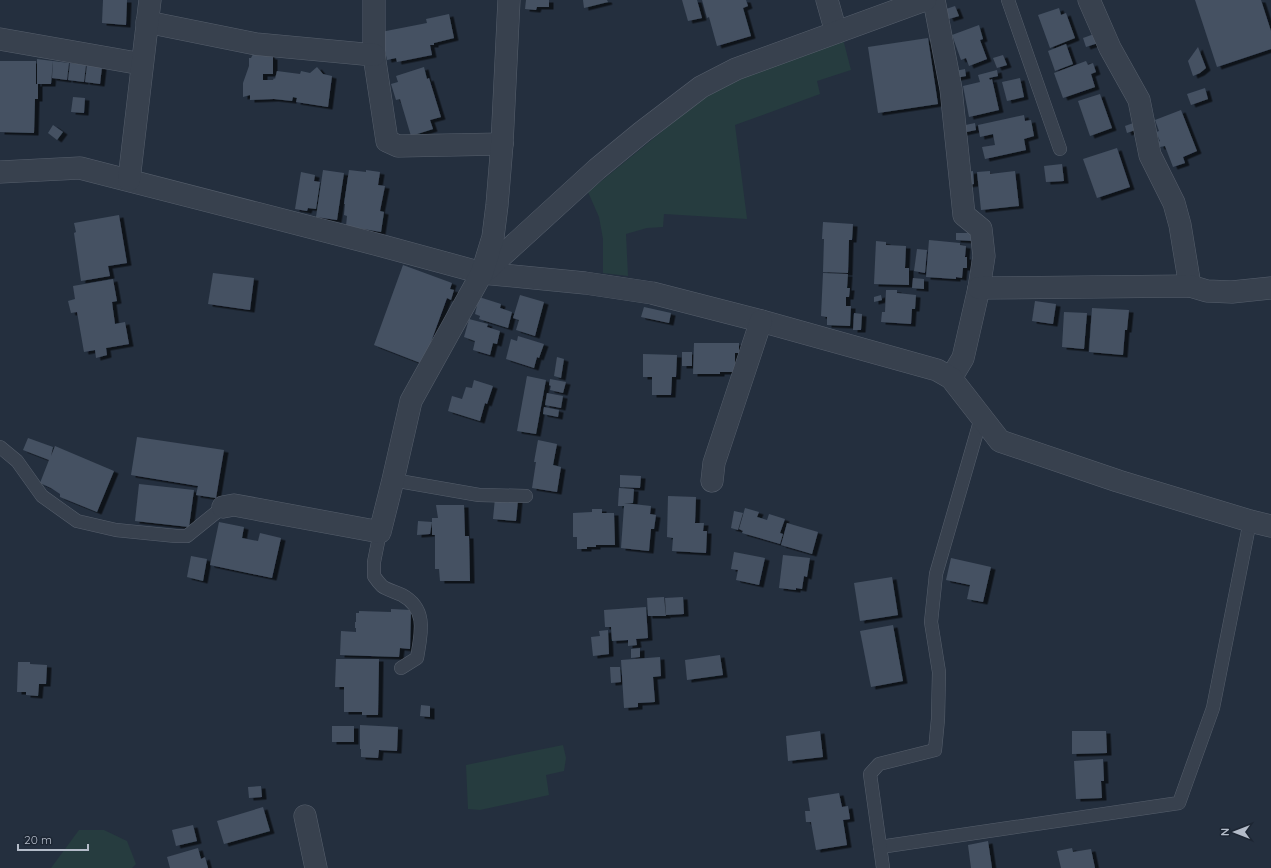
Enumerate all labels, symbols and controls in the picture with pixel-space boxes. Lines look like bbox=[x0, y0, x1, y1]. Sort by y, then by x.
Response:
north arrow bbox=[1215, 812, 1255, 852]
scale bar bbox=[18, 826, 88, 852]
text: N bbox=[1218, 828, 1232, 836]
text: 20 m bbox=[24, 832, 52, 847]

